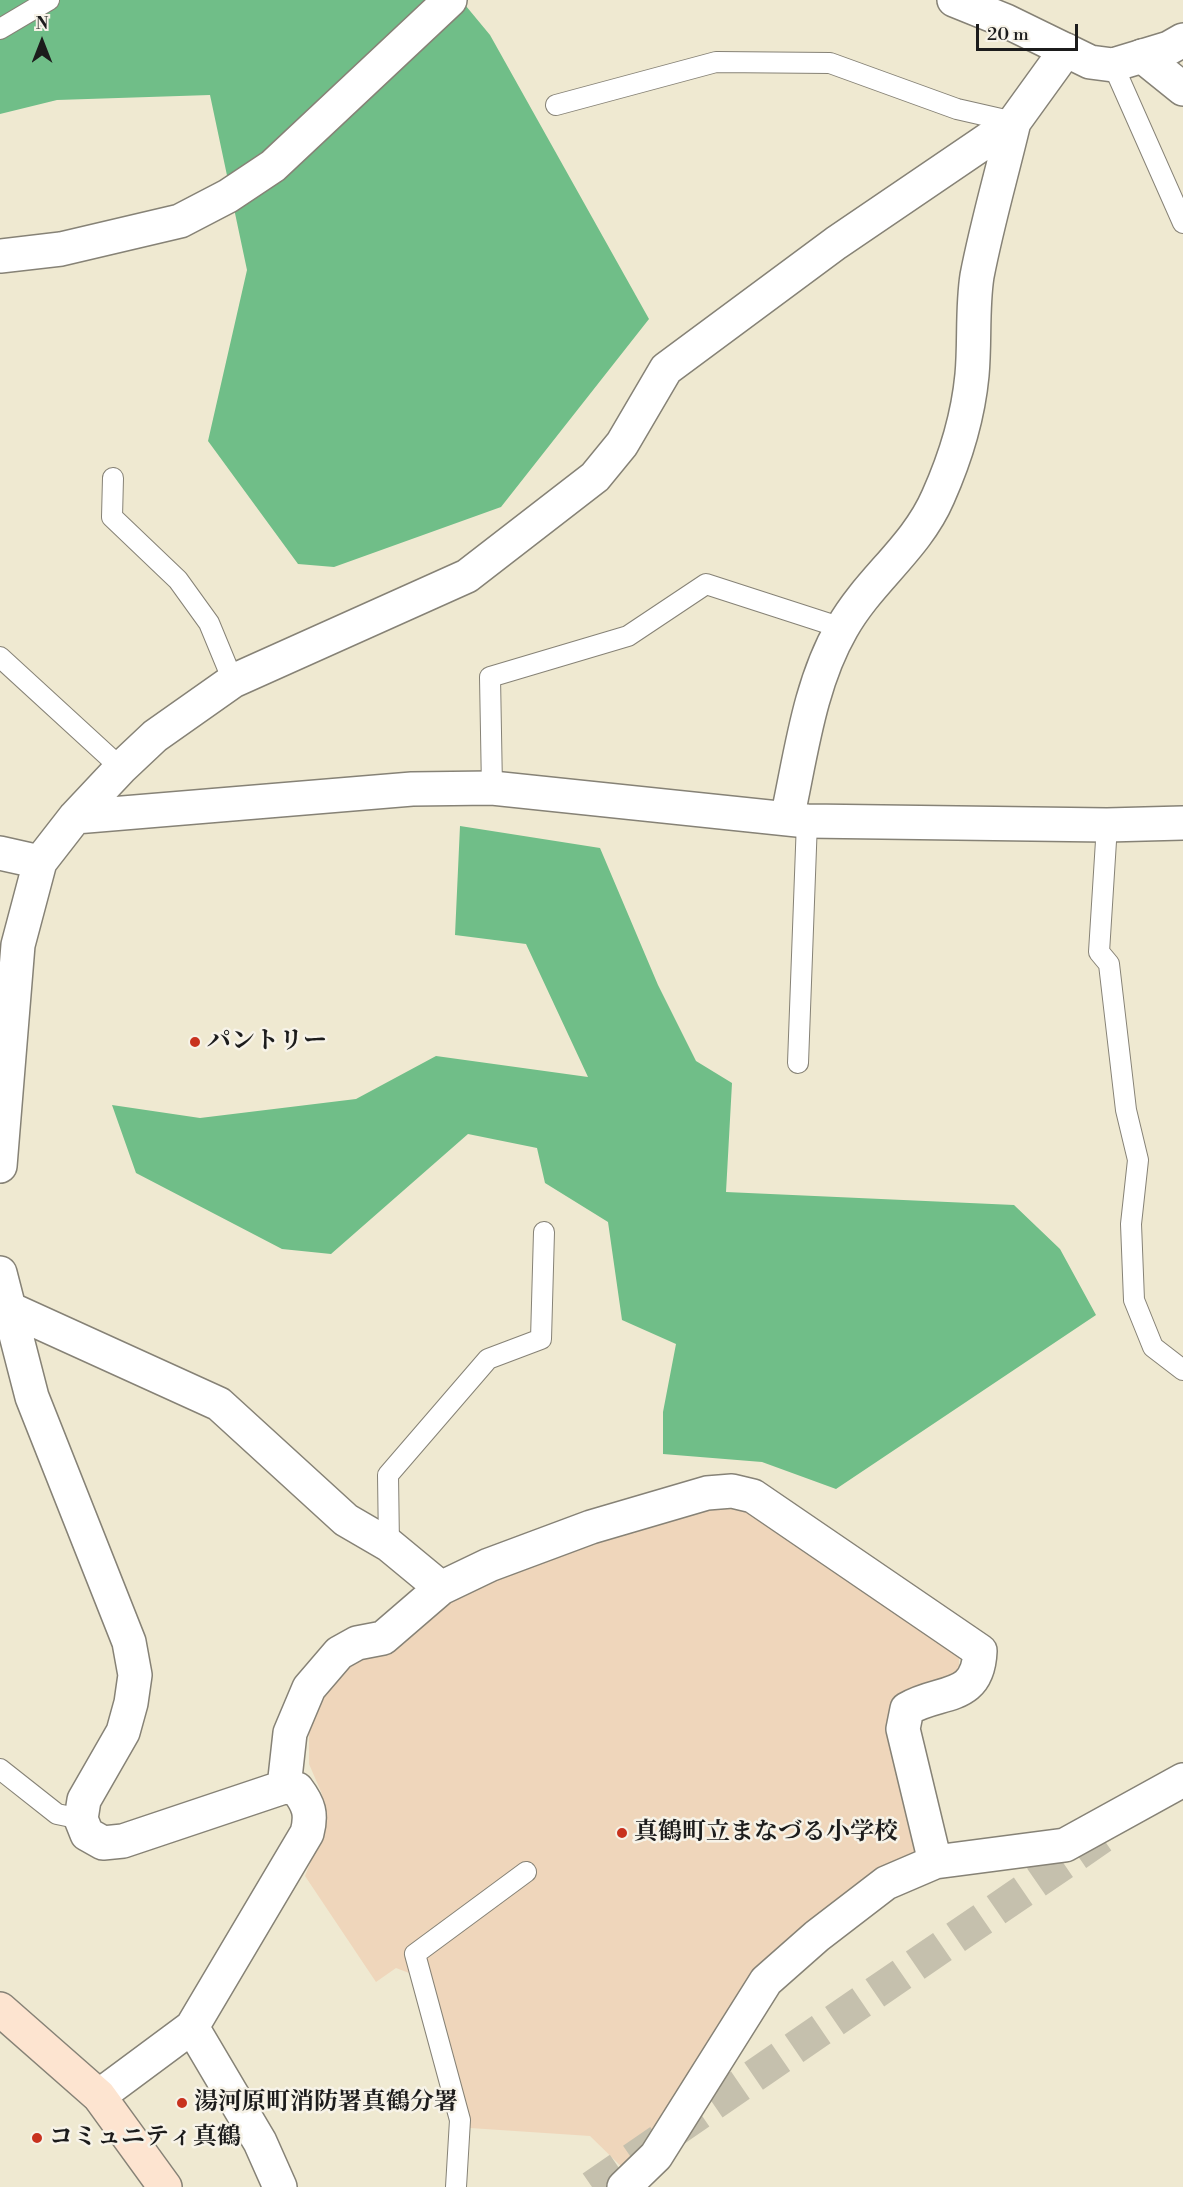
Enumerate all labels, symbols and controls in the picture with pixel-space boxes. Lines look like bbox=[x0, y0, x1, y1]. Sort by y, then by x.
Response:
north arrow bbox=[12, 12, 72, 72]
scale bar bbox=[979, 12, 1081, 50]
text: N bbox=[36, 14, 48, 34]
text: 20 m bbox=[987, 23, 1029, 46]
place label: パントリー bbox=[207, 1028, 327, 1056]
marker: パントリー bbox=[188, 1035, 202, 1049]
place label: 真鶴町立まなづる小学校 bbox=[634, 1819, 898, 1847]
marker: 真鶴町立まなづる小学校 bbox=[615, 1826, 629, 1840]
place label: 湯河原町消防署真鶴分署 bbox=[194, 2089, 458, 2117]
marker: 湯河原町消防署真鶴分署 bbox=[175, 2096, 189, 2110]
place label: コミュニティ真鶴 bbox=[49, 2124, 241, 2152]
marker: コミュニティ真鶴 bbox=[30, 2131, 44, 2145]

